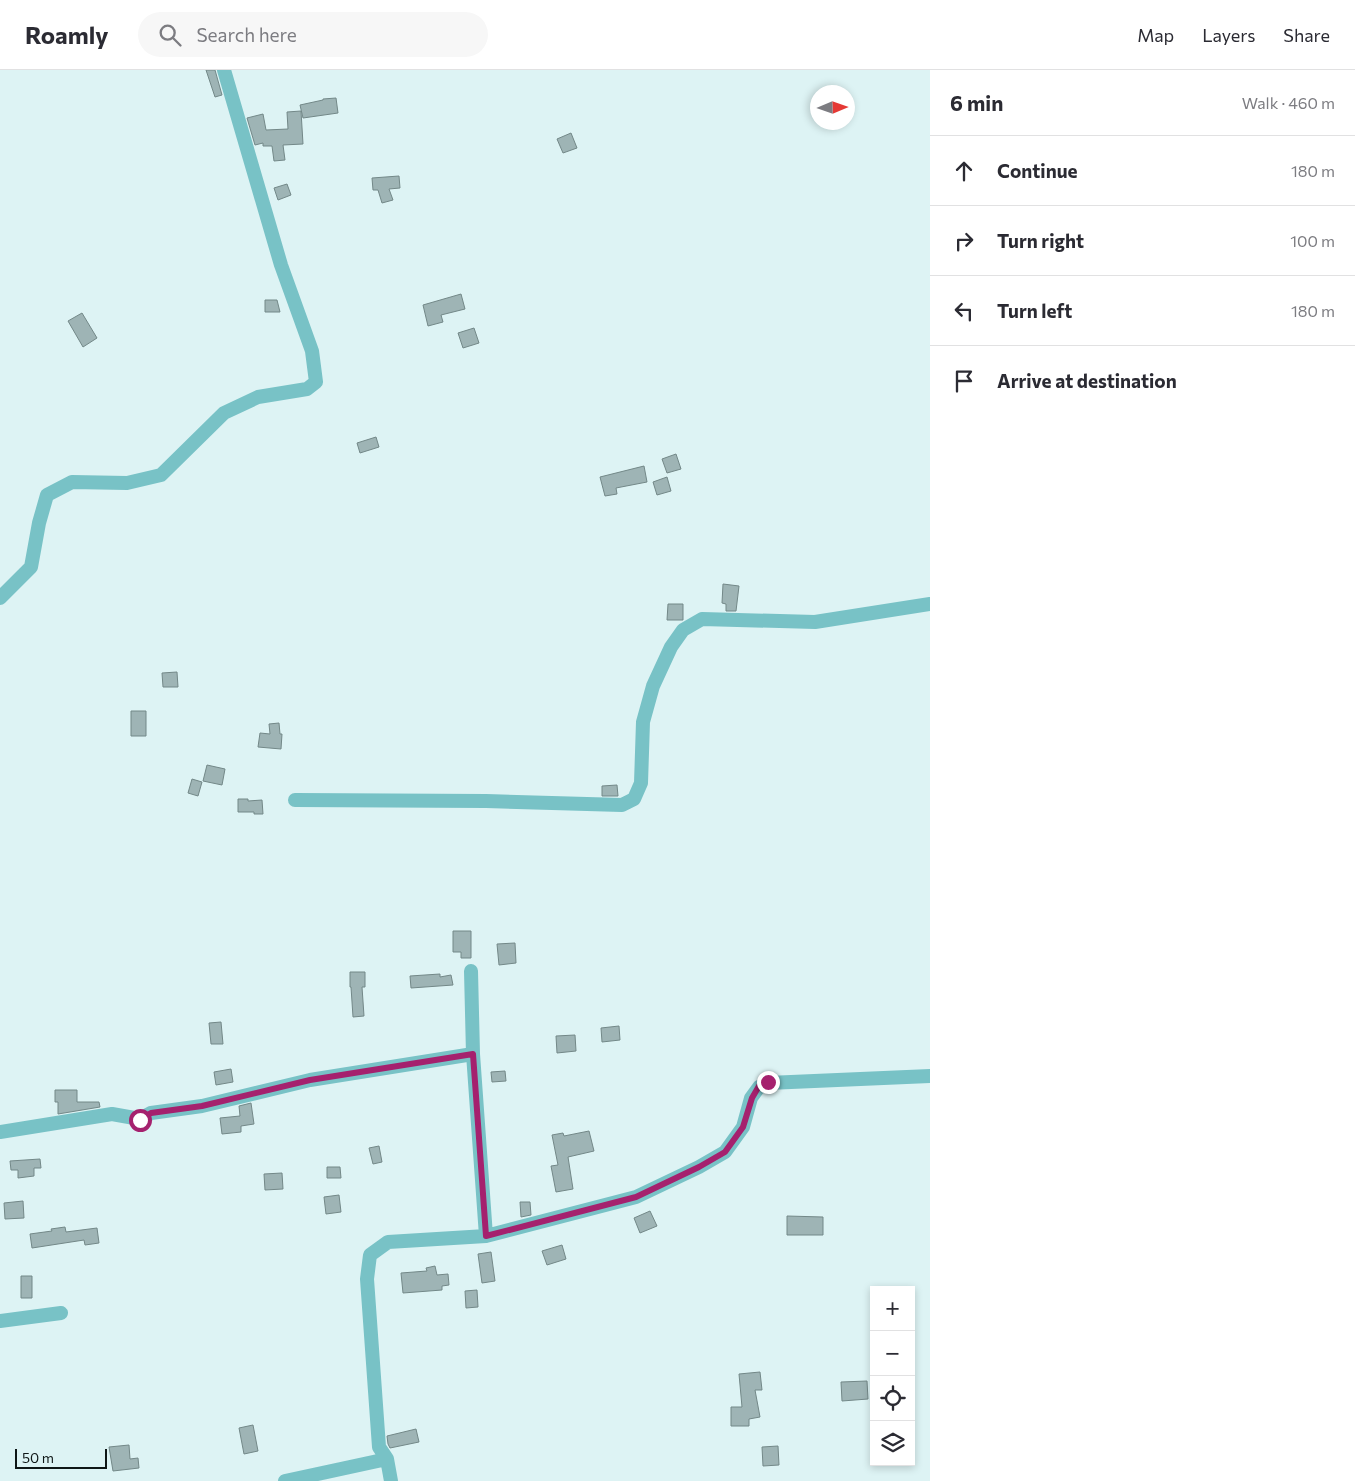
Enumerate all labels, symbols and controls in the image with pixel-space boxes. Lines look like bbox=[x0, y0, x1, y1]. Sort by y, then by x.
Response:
search box bbox=[138, 12, 488, 57]
text: Roamly bbox=[25, 20, 108, 49]
icon: search bbox=[156, 21, 184, 49]
text: Search here bbox=[196, 23, 297, 46]
text: Map bbox=[1137, 24, 1174, 46]
text: Layers bbox=[1202, 24, 1255, 46]
text: Share bbox=[1283, 24, 1330, 46]
north arrow bbox=[810, 85, 855, 130]
text: 6 min bbox=[950, 90, 1003, 115]
text: Walk · 460 m bbox=[1242, 93, 1335, 112]
icon: ahead bbox=[950, 157, 978, 185]
text: Continue bbox=[997, 159, 1077, 182]
text: 180 m bbox=[1291, 161, 1335, 180]
icon: right bbox=[950, 227, 978, 255]
text: Turn right bbox=[997, 229, 1084, 252]
text: 100 m bbox=[1290, 231, 1335, 250]
icon: left bbox=[950, 297, 978, 325]
text: Turn left bbox=[997, 299, 1072, 322]
text: 180 m bbox=[1291, 301, 1335, 320]
icon: arrive bbox=[950, 367, 978, 395]
text: Arrive at destination bbox=[997, 369, 1177, 392]
route end bbox=[757, 1071, 780, 1094]
route start bbox=[129, 1109, 152, 1132]
map controls bbox=[870, 1286, 915, 1466]
button: + bbox=[870, 1286, 915, 1331]
button: − bbox=[870, 1331, 915, 1376]
button: locate bbox=[870, 1376, 915, 1421]
button: layers bbox=[870, 1421, 915, 1466]
scale bar bbox=[15, 1446, 108, 1469]
text: 50 m bbox=[22, 1449, 54, 1466]

